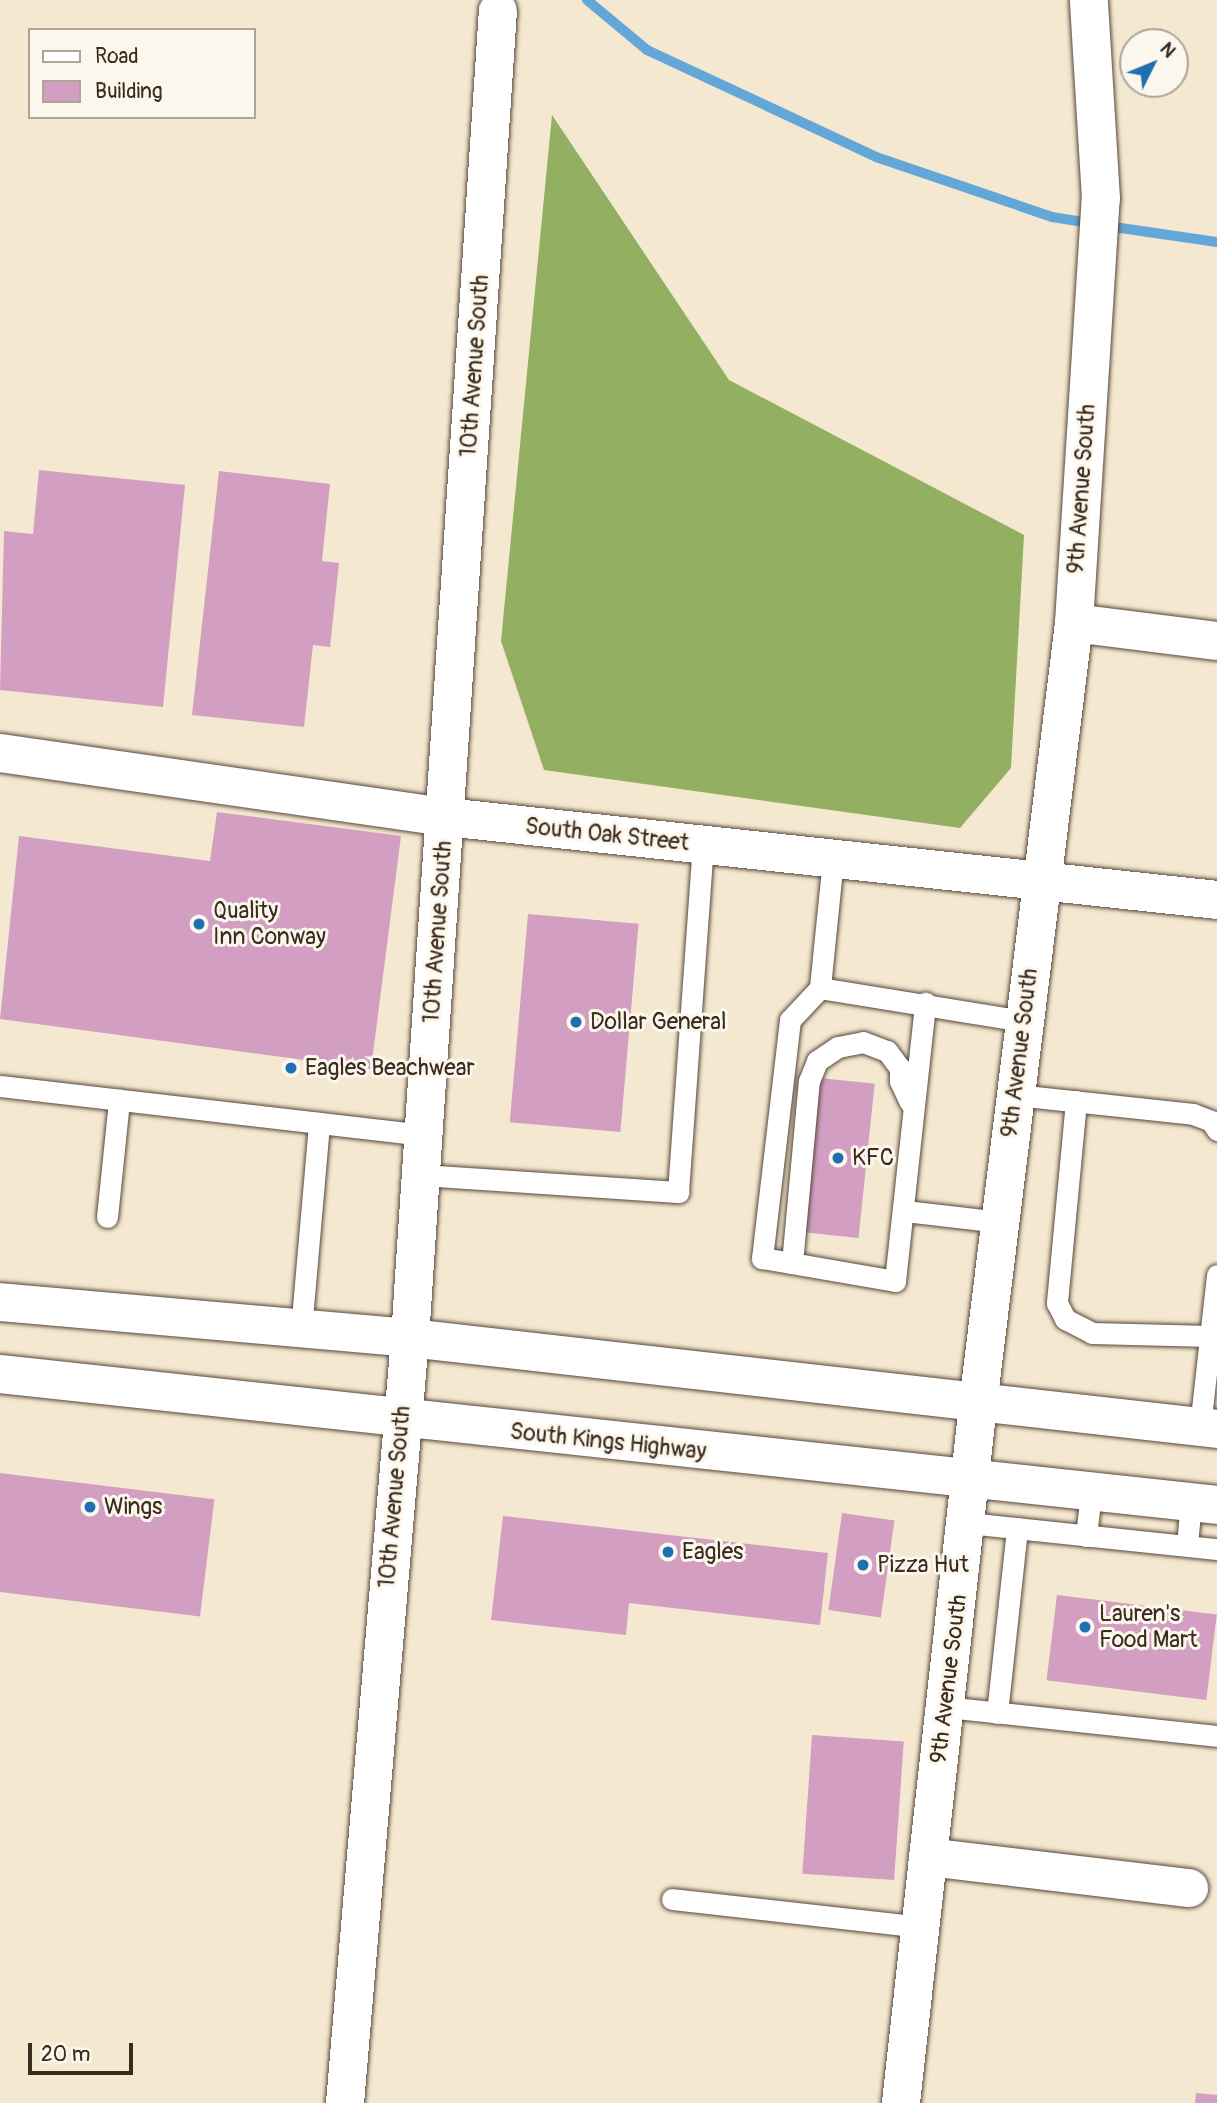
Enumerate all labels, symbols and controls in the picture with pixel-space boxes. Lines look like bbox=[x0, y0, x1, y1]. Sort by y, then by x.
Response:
legend bbox=[28, 28, 256, 119]
north arrow bbox=[1119, 28, 1189, 98]
text: N bbox=[1155, 37, 1181, 63]
text: Road bbox=[95, 43, 139, 70]
text: Building bbox=[95, 78, 162, 105]
street label: 10th Avenue South bbox=[455, 274, 495, 458]
street label: 9th Avenue South bbox=[1062, 403, 1102, 575]
street label: South Oak Street bbox=[524, 813, 690, 857]
street label: 10th Avenue South bbox=[418, 840, 458, 1024]
place label: Quality Inn Conway bbox=[213, 897, 326, 951]
marker: Quality Inn Conway bbox=[191, 916, 207, 932]
street label: 9th Avenue South bbox=[996, 967, 1044, 1139]
place label: Dollar General bbox=[590, 1008, 726, 1036]
marker: Dollar General bbox=[568, 1014, 584, 1030]
place label: Eagles Beachwear bbox=[305, 1054, 475, 1082]
marker: Eagles Beachwear bbox=[283, 1060, 299, 1076]
place label: KFC bbox=[852, 1144, 894, 1172]
marker: KFC bbox=[830, 1150, 846, 1166]
street label: 10th Avenue South bbox=[373, 1405, 417, 1589]
street label: South Kings Highway bbox=[508, 1418, 708, 1466]
place label: Wings bbox=[104, 1493, 162, 1521]
marker: Wings bbox=[82, 1499, 98, 1515]
place label: Eagles bbox=[682, 1538, 743, 1566]
marker: Eagles bbox=[660, 1544, 676, 1560]
place label: Pizza Hut bbox=[877, 1551, 969, 1579]
marker: Pizza Hut bbox=[855, 1557, 871, 1573]
street label: 9th Avenue South bbox=[925, 1593, 973, 1765]
place label: Lauren's Food Mart bbox=[1099, 1600, 1197, 1654]
marker: Lauren's Food Mart bbox=[1077, 1619, 1093, 1635]
scale bar bbox=[32, 2030, 136, 2074]
text: 20 m bbox=[41, 2041, 90, 2068]

